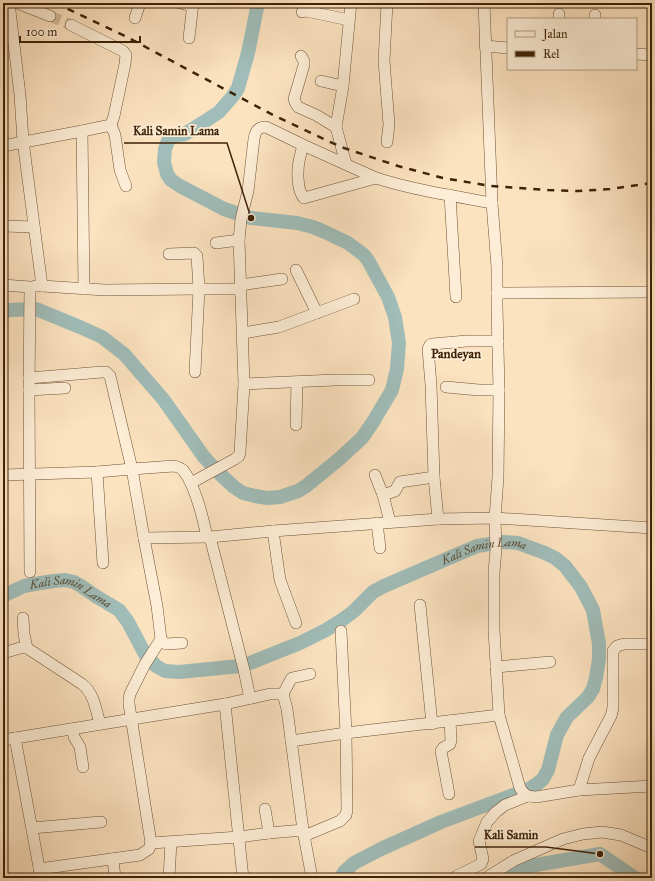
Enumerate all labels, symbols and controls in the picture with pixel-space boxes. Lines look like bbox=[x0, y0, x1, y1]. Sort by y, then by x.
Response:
scale bar bbox=[20, 18, 140, 44]
legend bbox=[507, 18, 637, 70]
text: 100 m bbox=[26, 25, 57, 39]
text: Jalan bbox=[541, 27, 568, 42]
text: Rel bbox=[543, 47, 560, 61]
callout: Kali Samin Lama bbox=[124, 119, 227, 143]
text: Kali Samin Lama bbox=[133, 124, 220, 138]
district label: Pandeyan bbox=[431, 346, 481, 362]
water label: Kali Samin Lama bbox=[438, 535, 529, 568]
water label: Kali Samin Lama bbox=[27, 573, 114, 611]
callout: Kali Samin bbox=[475, 823, 546, 847]
text: Kali Samin bbox=[484, 828, 539, 842]

